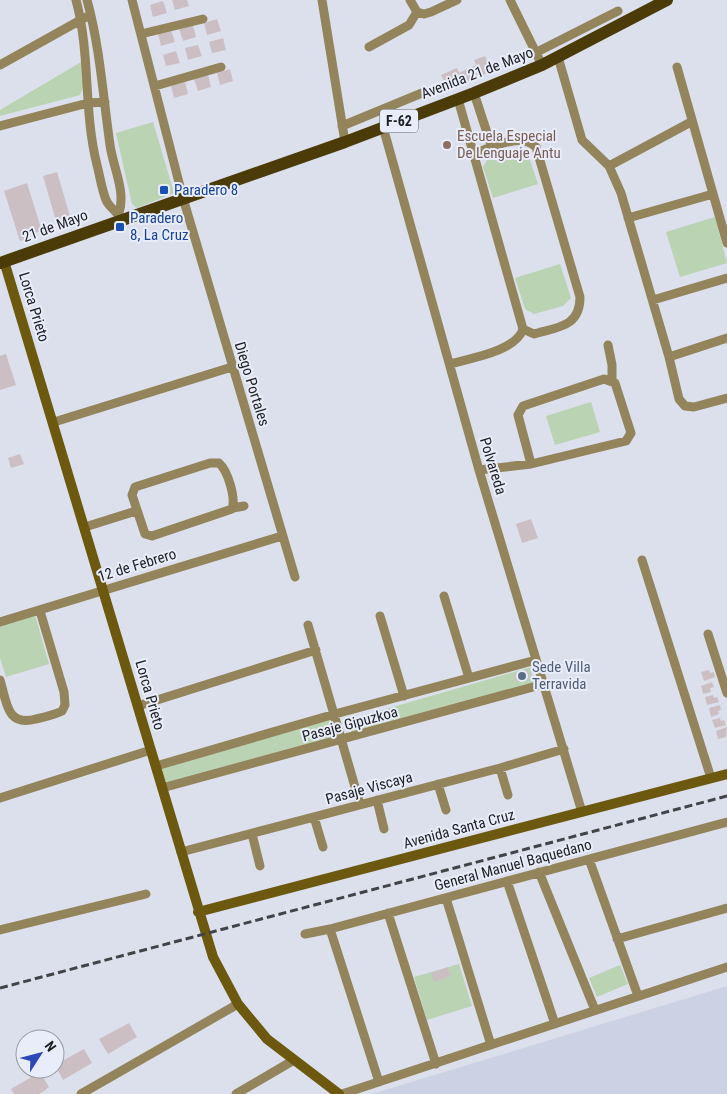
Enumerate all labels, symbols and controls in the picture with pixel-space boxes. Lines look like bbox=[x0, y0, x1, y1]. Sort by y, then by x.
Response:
street label: Avenida 21 de Mayo bbox=[418, 43, 536, 103]
road number: F-62 bbox=[380, 110, 418, 132]
place label: Escuela Especial De Lenguaje Antu bbox=[457, 127, 561, 162]
marker: Escuela Especial De Lenguaje Antu bbox=[441, 139, 453, 151]
place label: Paradero 8 bbox=[174, 181, 238, 199]
marker: Paradero 8 bbox=[158, 184, 170, 196]
street label: 21 de Mayo bbox=[20, 206, 90, 246]
place label: Paradero 8, La Cruz bbox=[130, 209, 188, 244]
marker: Paradero 8, La Cruz bbox=[114, 221, 126, 233]
street label: Lorca Prieto bbox=[15, 270, 53, 344]
street label: Diego Portales bbox=[231, 340, 273, 428]
street label: Polvareda bbox=[476, 435, 510, 497]
street label: 12 de Febrero bbox=[96, 545, 178, 585]
street label: Lorca Prieto bbox=[131, 658, 169, 732]
place label: Sede Villa Terravida bbox=[532, 658, 591, 693]
marker: Sede Villa Terravida bbox=[516, 670, 528, 682]
street label: Pasaje Gipuzkoa bbox=[300, 703, 400, 745]
street label: Pasaje Viscaya bbox=[324, 768, 414, 808]
street label: Avenida Santa Cruz bbox=[401, 805, 517, 853]
street label: General Manuel Baquedano bbox=[432, 835, 594, 895]
north arrow bbox=[15, 1029, 65, 1079]
text: N bbox=[42, 1038, 60, 1055]

